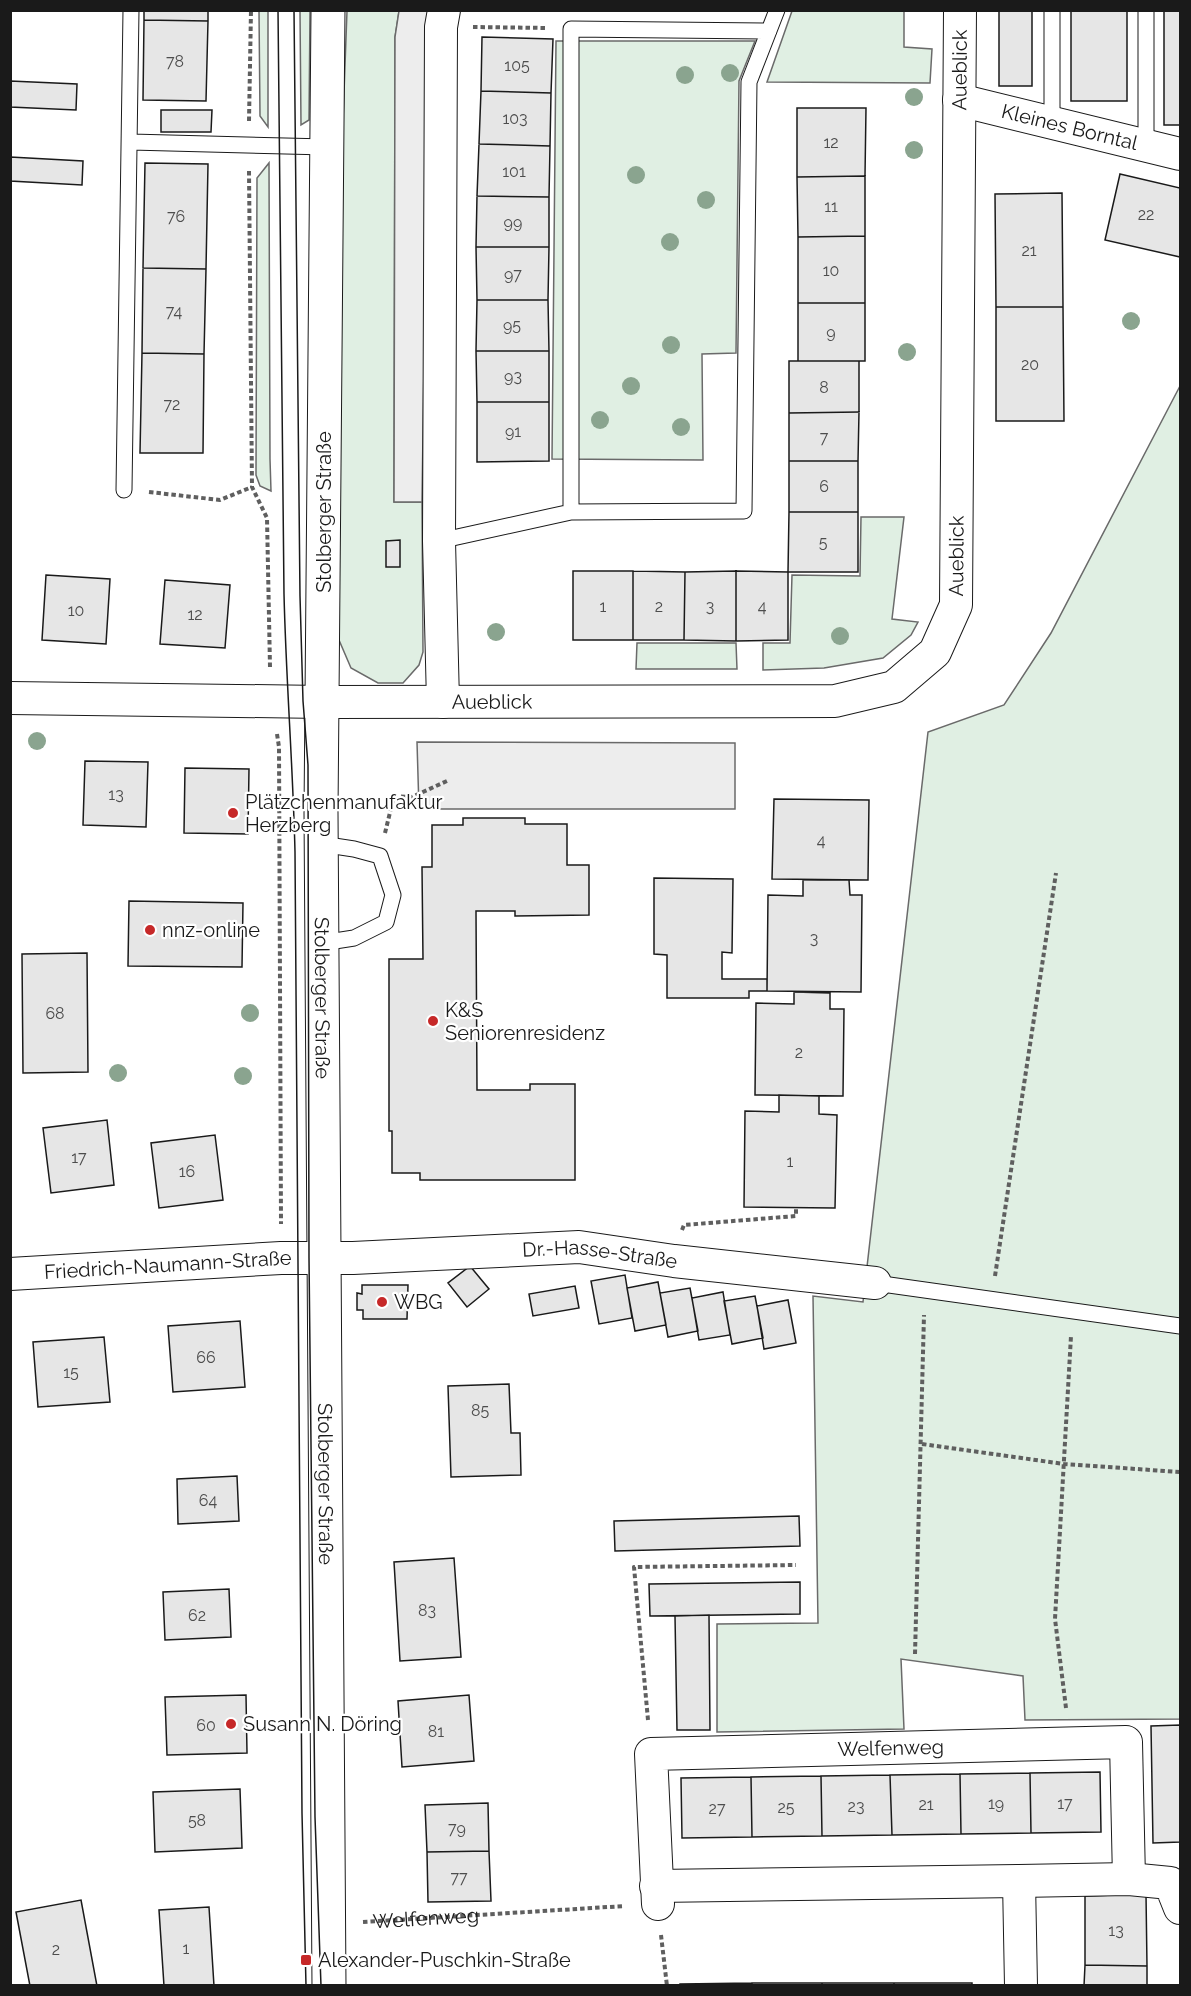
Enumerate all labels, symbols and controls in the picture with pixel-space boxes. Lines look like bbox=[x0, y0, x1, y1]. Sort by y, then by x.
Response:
street label: Aueblick bbox=[947, 29, 972, 110]
house number: 78 bbox=[166, 52, 184, 71]
house number: 105 bbox=[504, 56, 530, 75]
street label: Kleines Borntal bbox=[999, 99, 1141, 155]
house number: 103 bbox=[502, 109, 528, 128]
house number: 12 bbox=[823, 133, 839, 152]
house number: 101 bbox=[502, 162, 526, 181]
house number: 11 bbox=[824, 197, 838, 216]
house number: 22 bbox=[1138, 205, 1154, 224]
house number: 76 bbox=[167, 207, 185, 226]
house number: 99 bbox=[504, 213, 522, 232]
house number: 21 bbox=[1021, 241, 1037, 260]
house number: 10 bbox=[823, 261, 839, 280]
house number: 97 bbox=[504, 265, 522, 284]
house number: 74 bbox=[166, 302, 182, 321]
house number: 95 bbox=[503, 316, 521, 335]
house number: 9 bbox=[826, 323, 836, 342]
house number: 20 bbox=[1021, 355, 1039, 374]
house number: 93 bbox=[504, 367, 522, 386]
house number: 8 bbox=[819, 378, 829, 397]
house number: 72 bbox=[164, 395, 180, 414]
house number: 91 bbox=[505, 422, 521, 441]
house number: 7 bbox=[820, 428, 829, 447]
street label: Stolberger Straße bbox=[312, 431, 336, 593]
house number: 6 bbox=[819, 477, 829, 496]
street label: Aueblick bbox=[944, 515, 969, 596]
house number: 5 bbox=[819, 533, 828, 552]
house number: 1 bbox=[600, 597, 607, 616]
house number: 2 bbox=[655, 597, 663, 616]
house number: 3 bbox=[706, 597, 714, 616]
house number: 4 bbox=[758, 597, 767, 616]
house number: 10 bbox=[68, 601, 84, 620]
house number: 12 bbox=[187, 605, 203, 624]
street label: Aueblick bbox=[452, 690, 533, 714]
house number: 13 bbox=[108, 785, 124, 804]
place label: Plätzchenmanufaktur Herzberg bbox=[245, 790, 443, 837]
marker: Plätzchenmanufaktur Herzberg bbox=[226, 806, 240, 820]
house number: 4 bbox=[817, 831, 826, 850]
street label: Stolberger Straße bbox=[310, 917, 335, 1079]
place label: nnz-online bbox=[162, 918, 260, 942]
marker: nnz-online bbox=[143, 923, 157, 937]
house number: 3 bbox=[810, 929, 818, 948]
place label: K&S Seniorenresidenz bbox=[445, 998, 605, 1045]
house number: 68 bbox=[45, 1004, 65, 1023]
marker: K&S Seniorenresidenz bbox=[426, 1014, 440, 1028]
house number: 2 bbox=[795, 1043, 803, 1062]
house number: 17 bbox=[71, 1148, 87, 1167]
house number: 1 bbox=[787, 1152, 794, 1171]
house number: 16 bbox=[179, 1162, 195, 1181]
street label: Dr.-Hasse-Straße bbox=[522, 1235, 679, 1273]
street label: Friedrich-Naumann-Straße bbox=[43, 1246, 292, 1284]
place label: WBG bbox=[394, 1290, 443, 1314]
marker: WBG bbox=[375, 1295, 389, 1309]
house number: 66 bbox=[196, 1348, 216, 1367]
house number: 15 bbox=[63, 1363, 79, 1382]
house number: 85 bbox=[471, 1401, 489, 1420]
street label: Stolberger Straße bbox=[313, 1403, 338, 1565]
house number: 64 bbox=[199, 1491, 217, 1510]
house number: 83 bbox=[418, 1601, 436, 1620]
house number: 62 bbox=[188, 1606, 206, 1625]
place label: Susann N. Döring bbox=[243, 1712, 402, 1736]
house number: 60 bbox=[196, 1716, 216, 1735]
marker: Susann N. Döring bbox=[224, 1717, 238, 1731]
house number: 81 bbox=[428, 1722, 444, 1741]
street label: Welfenweg bbox=[837, 1735, 944, 1761]
house number: 19 bbox=[988, 1794, 1004, 1813]
house number: 17 bbox=[1057, 1794, 1073, 1813]
house number: 21 bbox=[918, 1795, 934, 1814]
house number: 23 bbox=[848, 1797, 864, 1816]
house number: 25 bbox=[777, 1798, 795, 1817]
house number: 27 bbox=[709, 1799, 726, 1818]
house number: 58 bbox=[188, 1811, 206, 1830]
house number: 79 bbox=[448, 1819, 466, 1838]
house number: 77 bbox=[450, 1868, 468, 1887]
street label: Welfenweg bbox=[372, 1903, 480, 1933]
house number: 13 bbox=[1108, 1921, 1124, 1940]
house number: 1 bbox=[183, 1939, 190, 1958]
house number: 2 bbox=[52, 1940, 60, 1959]
place label: Alexander-Puschkin-Straße bbox=[318, 1948, 571, 1972]
marker: Alexander-Puschkin-Straße bbox=[299, 1953, 313, 1967]

